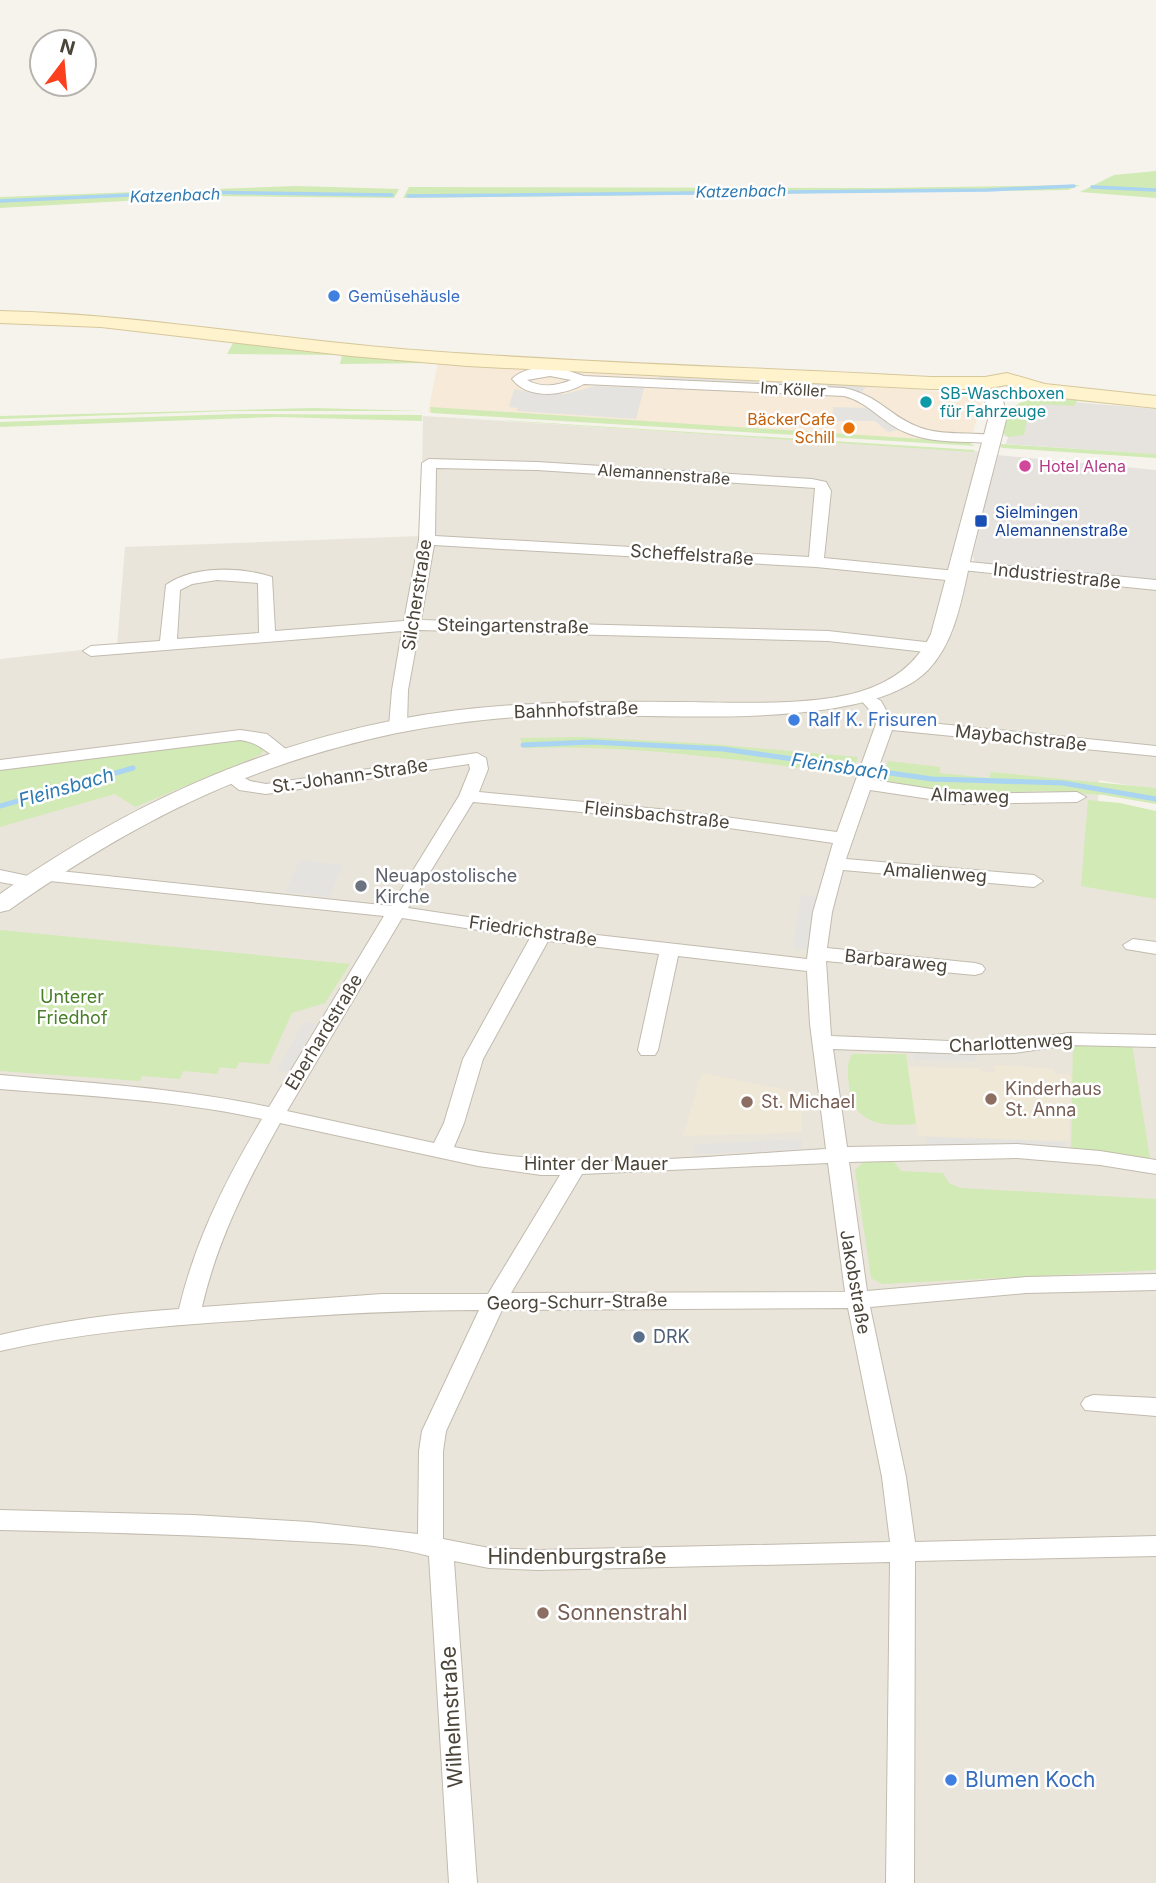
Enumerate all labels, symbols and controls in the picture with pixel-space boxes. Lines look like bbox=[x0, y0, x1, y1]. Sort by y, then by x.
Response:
north arrow bbox=[28, 28, 98, 98]
text: N bbox=[57, 34, 78, 60]
water label: Katzenbach bbox=[695, 180, 787, 202]
water label: Katzenbach bbox=[129, 183, 221, 207]
place label: Gemüsehäusle bbox=[348, 286, 460, 306]
marker: Gemüsehäusle bbox=[326, 288, 342, 304]
street label: Im Köller bbox=[760, 377, 826, 401]
place label: SB-Waschboxen für Fahrzeuge bbox=[940, 383, 1064, 421]
marker: SB-Waschboxen für Fahrzeuge bbox=[918, 394, 934, 410]
place label: BäckerCafe Schill bbox=[747, 409, 835, 447]
marker: BäckerCafe Schill bbox=[841, 420, 857, 436]
place label: Hotel Alena bbox=[1039, 456, 1126, 476]
marker: Hotel Alena bbox=[1017, 458, 1033, 474]
street label: Alemannenstraße bbox=[597, 459, 731, 489]
place label: Sielmingen Alemannenstraße bbox=[995, 502, 1128, 540]
marker: Sielmingen Alemannenstraße bbox=[973, 513, 989, 529]
street label: Silcherstraße bbox=[397, 538, 436, 652]
street label: Scheffelstraße bbox=[630, 540, 755, 569]
street label: Industriestraße bbox=[992, 558, 1122, 593]
street label: Steingartenstraße bbox=[437, 614, 589, 637]
street label: Bahnhofstraße bbox=[513, 697, 639, 722]
place label: Ralf K. Frisuren bbox=[808, 709, 937, 730]
marker: Ralf K. Frisuren bbox=[786, 712, 802, 728]
street label: Maybachstraße bbox=[954, 720, 1088, 755]
water label: Fleinsbach bbox=[790, 748, 890, 785]
street label: St.-Johann-Straße bbox=[271, 754, 429, 797]
water label: Fleinsbach bbox=[16, 763, 116, 812]
street label: Almaweg bbox=[930, 784, 1010, 807]
street label: Fleinsbachstraße bbox=[583, 796, 731, 833]
street label: Amalienweg bbox=[882, 858, 988, 887]
place label: Neuapostolische Kirche bbox=[375, 865, 517, 907]
marker: Neuapostolische Kirche bbox=[353, 878, 369, 894]
street label: Friedrichstraße bbox=[468, 911, 599, 950]
street label: Barbaraweg bbox=[844, 945, 948, 976]
street label: Eberhardstraße bbox=[281, 970, 366, 1094]
park label: Unterer Friedhof bbox=[36, 986, 108, 1028]
street label: Charlottenweg bbox=[948, 1029, 1074, 1056]
place label: Kinderhaus St. Anna bbox=[1005, 1078, 1102, 1120]
place label: St. Michael bbox=[761, 1091, 855, 1112]
marker: Kinderhaus St. Anna bbox=[983, 1091, 999, 1107]
marker: St. Michael bbox=[739, 1094, 755, 1110]
street label: Hinter der Mauer bbox=[524, 1153, 668, 1174]
street label: Jakobstraße bbox=[836, 1228, 875, 1336]
street label: Georg-Schurr-Straße bbox=[486, 1289, 668, 1314]
place label: DRK bbox=[653, 1326, 690, 1347]
marker: DRK bbox=[631, 1329, 647, 1345]
street label: Hindenburgstraße bbox=[487, 1544, 667, 1569]
place label: Sonnenstrahl bbox=[557, 1600, 688, 1625]
marker: Sonnenstrahl bbox=[535, 1605, 551, 1621]
street label: Wilhelmstraße bbox=[435, 1646, 468, 1789]
place label: Blumen Koch bbox=[965, 1767, 1095, 1792]
marker: Blumen Koch bbox=[943, 1772, 959, 1788]

